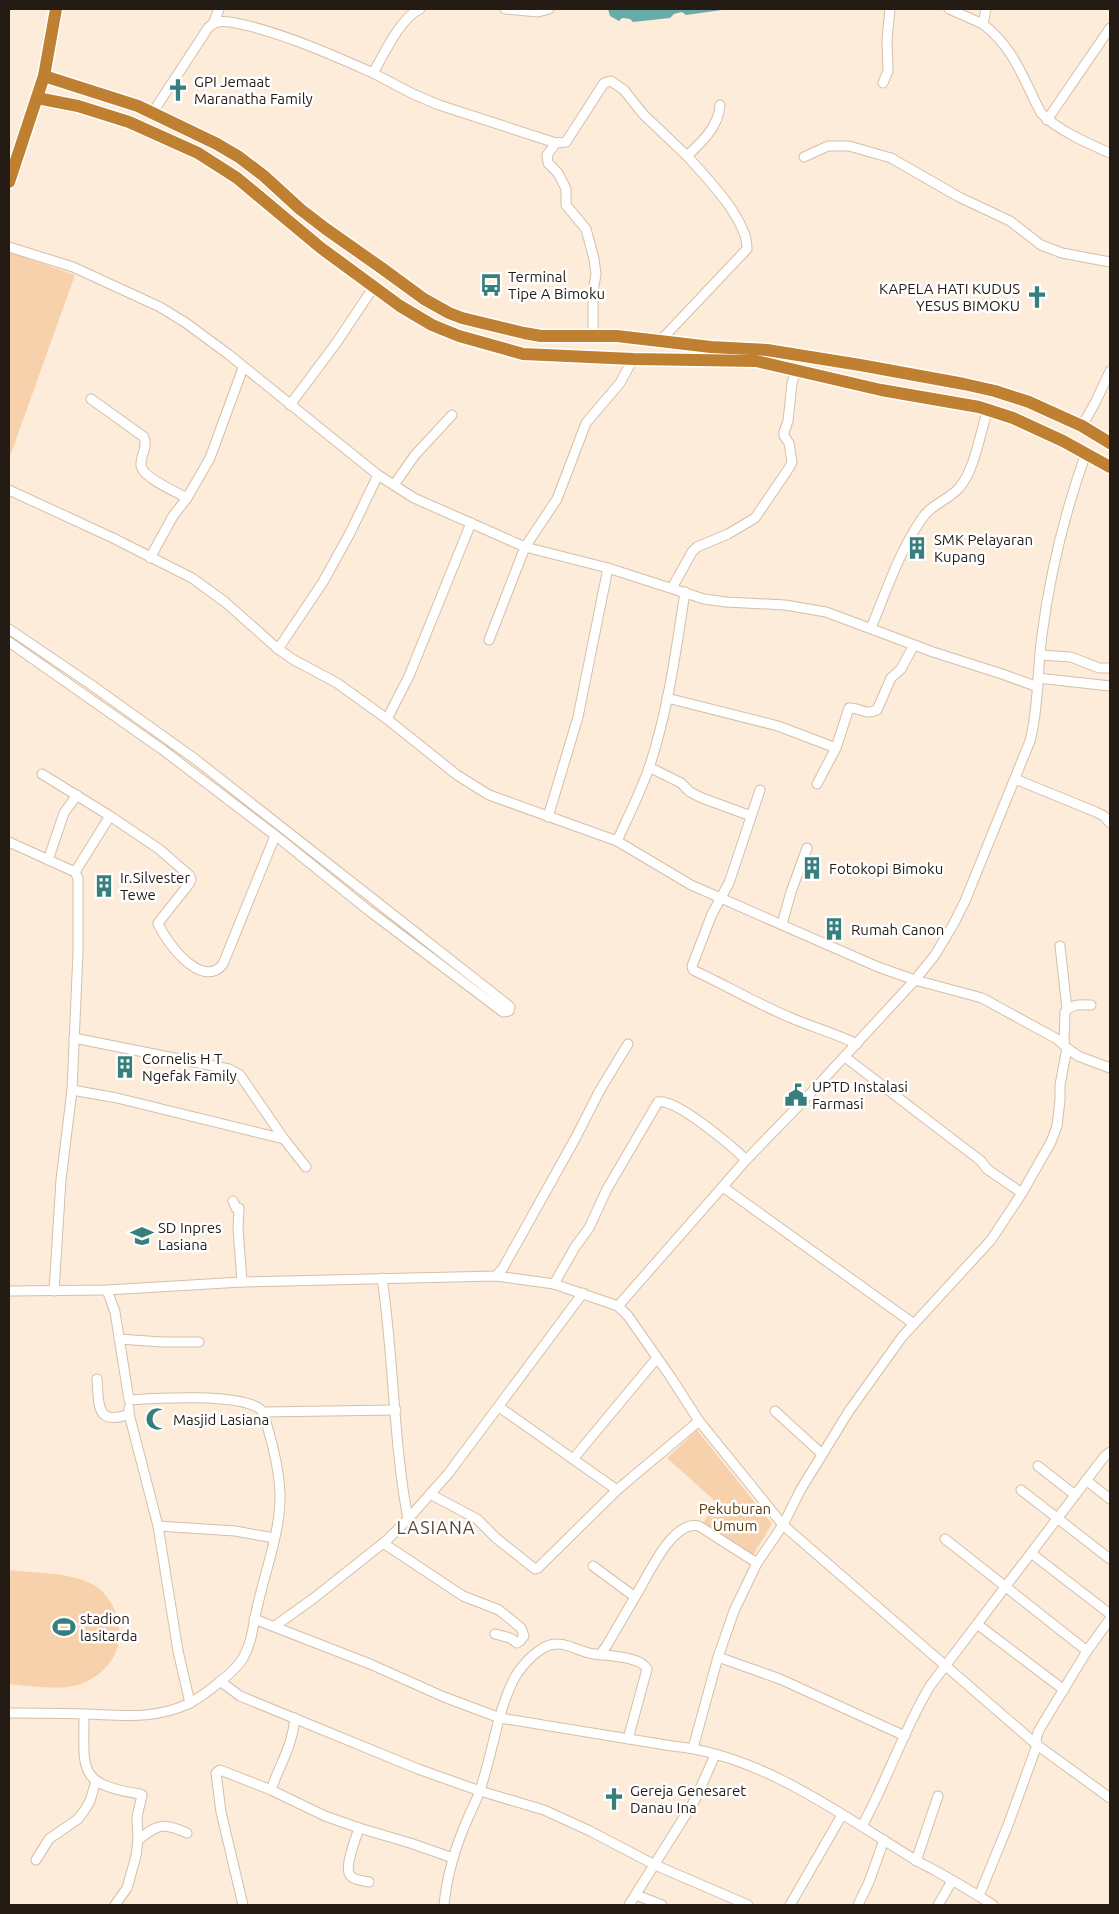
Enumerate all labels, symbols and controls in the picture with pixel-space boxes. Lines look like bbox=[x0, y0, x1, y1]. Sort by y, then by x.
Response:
place label: GPI Jemaat Maranatha Family bbox=[194, 73, 313, 107]
church icon: GPI Jemaat Maranatha Family bbox=[165, 77, 191, 103]
place label: Terminal Tipe A Bimoku bbox=[508, 268, 605, 302]
bus stop icon: Terminal Tipe A Bimoku bbox=[478, 272, 504, 298]
place label: KAPELA HATI KUDUS YESUS BIMOKU bbox=[879, 280, 1020, 314]
church icon: KAPELA HATI KUDUS YESUS BIMOKU bbox=[1024, 284, 1050, 310]
place label: SMK Pelayaran Kupang bbox=[934, 531, 1033, 565]
building icon: SMK Pelayaran Kupang bbox=[904, 535, 930, 561]
building icon: Fotokopi Bimoku bbox=[799, 855, 825, 881]
place label: Fotokopi Bimoku bbox=[829, 860, 943, 877]
place label: Ir.Silvester Tewe bbox=[120, 869, 190, 903]
building icon: Ir.Silvester Tewe bbox=[91, 873, 117, 899]
building icon: Rumah Canon bbox=[821, 916, 847, 942]
place label: Rumah Canon bbox=[851, 921, 944, 938]
place label: Cornelis H T Ngefak Family bbox=[142, 1050, 237, 1084]
building icon: Cornelis H T Ngefak Family bbox=[112, 1054, 138, 1080]
place label: UPTD Instalasi Farmasi bbox=[812, 1078, 908, 1112]
public building icon: UPTD Instalasi Farmasi bbox=[783, 1082, 809, 1108]
place label: SD Inpres Lasiana bbox=[158, 1219, 222, 1253]
school or university icon: SD Inpres Lasiana bbox=[129, 1223, 155, 1249]
mosque icon: Masjid Lasiana bbox=[144, 1406, 170, 1432]
place label: Masjid Lasiana bbox=[173, 1411, 269, 1428]
park label: Pekuburan Umum bbox=[699, 1500, 771, 1534]
district label: LASIANA bbox=[397, 1517, 475, 1537]
place label: stadion lasitarda bbox=[80, 1610, 138, 1644]
sports icon: stadion lasitarda bbox=[51, 1614, 77, 1640]
place label: Gereja Genesaret Danau Ina bbox=[630, 1782, 746, 1816]
church icon: Gereja Genesaret Danau Ina bbox=[601, 1786, 627, 1812]

